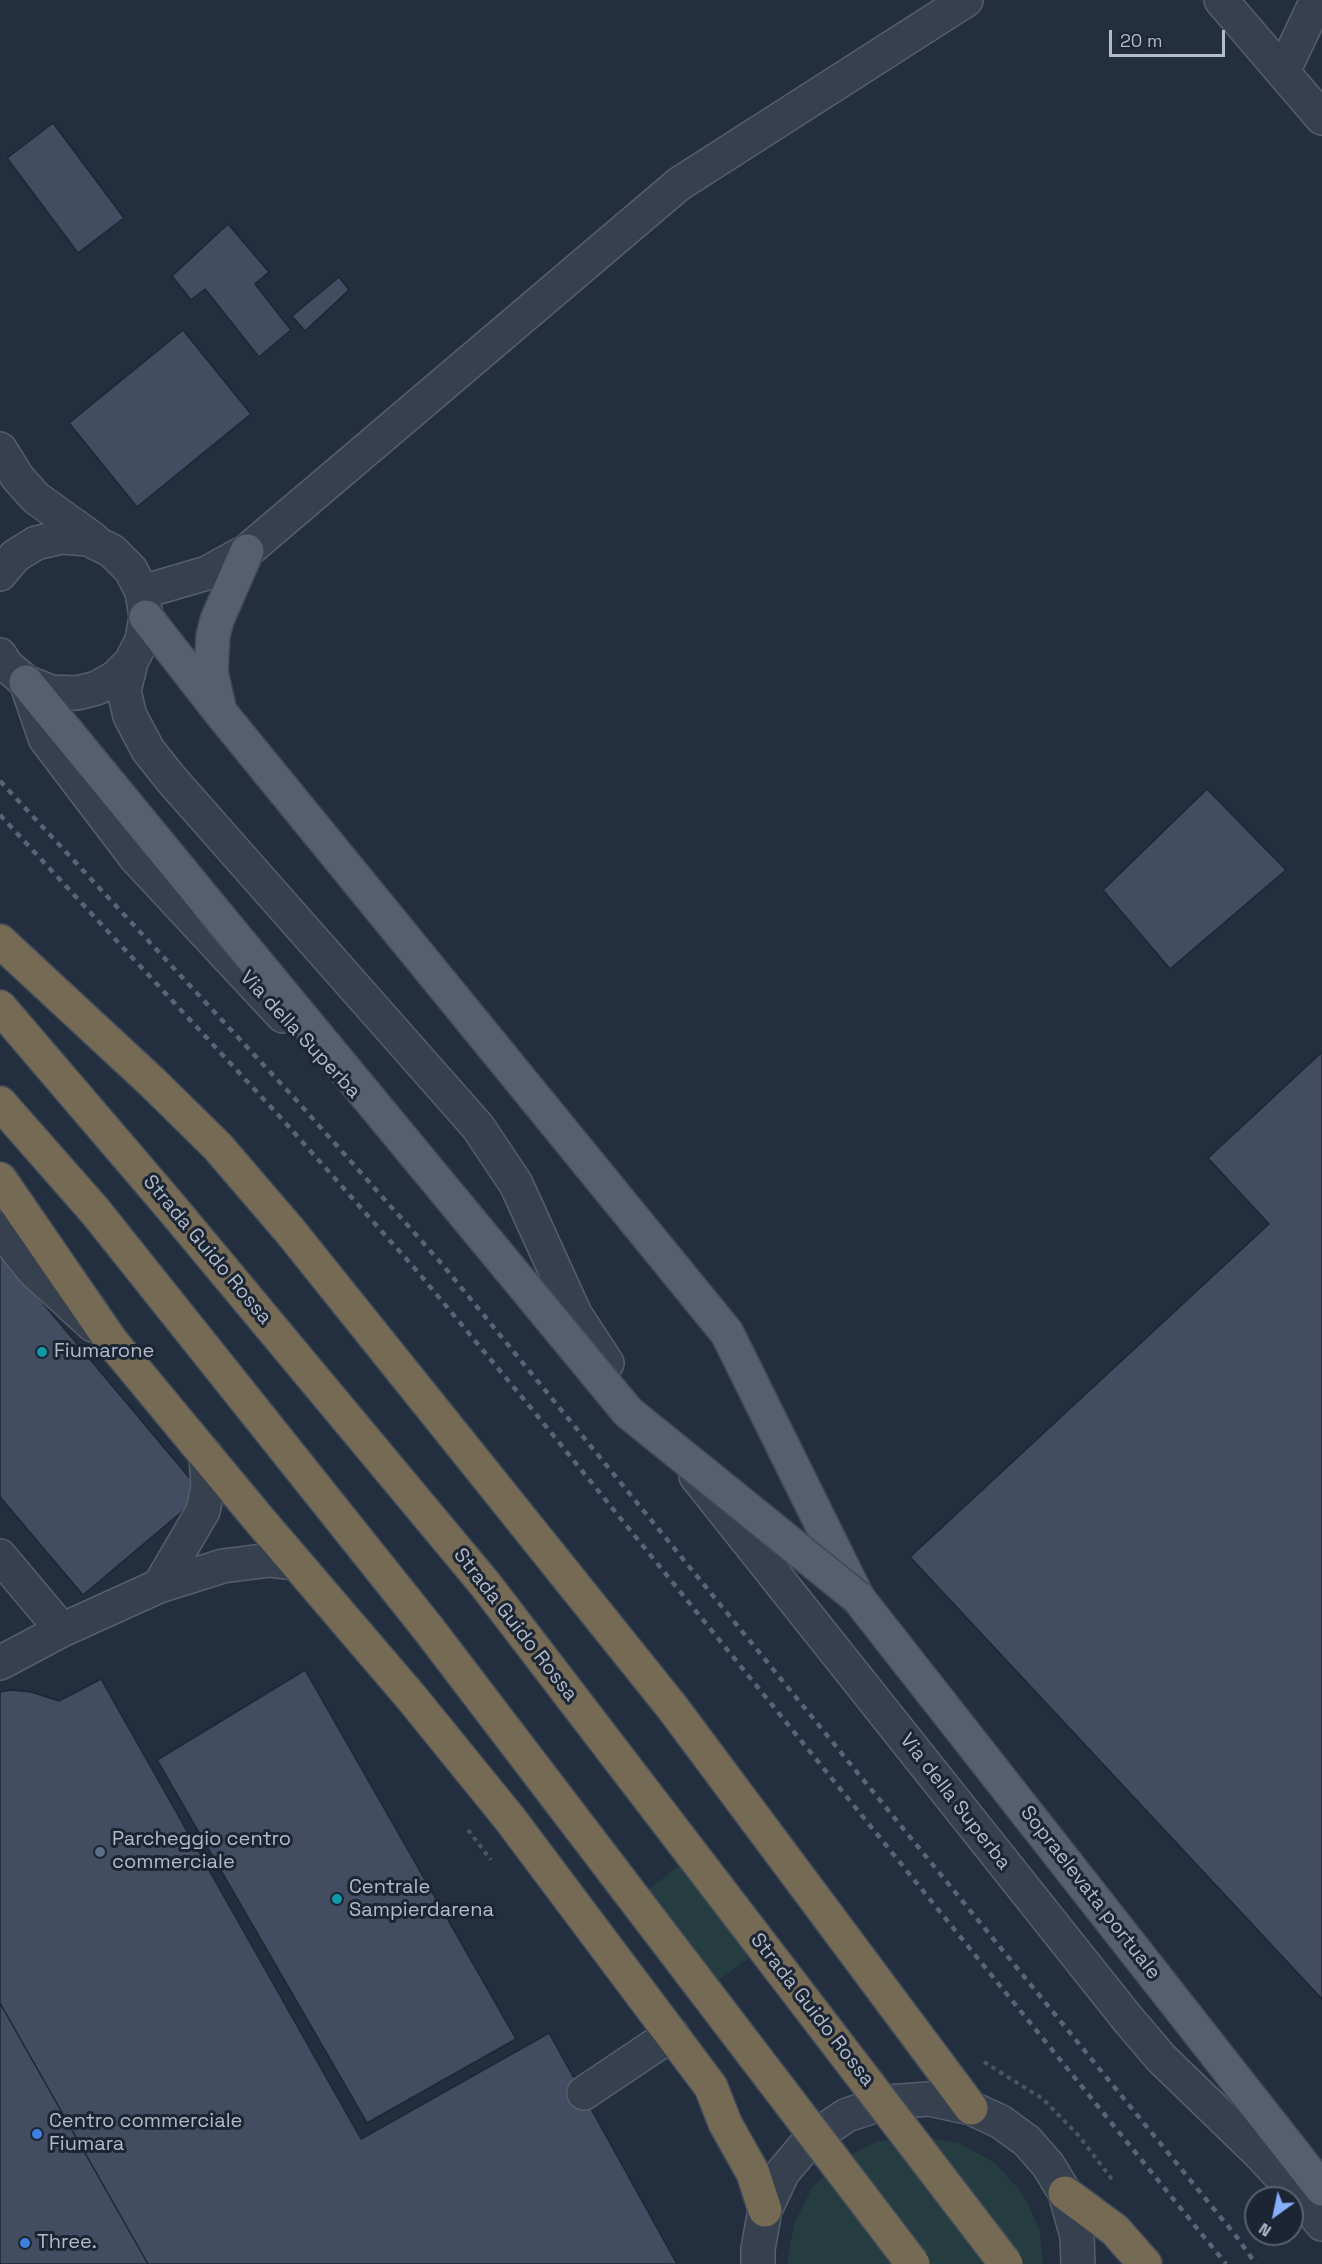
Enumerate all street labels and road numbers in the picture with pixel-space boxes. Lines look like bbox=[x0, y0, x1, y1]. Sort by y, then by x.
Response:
street label: Via della Superba bbox=[235, 966, 365, 1104]
street label: Strada Guido Rossa bbox=[138, 1170, 276, 1330]
street label: Strada Guido Rossa bbox=[448, 1544, 582, 1706]
street label: Via della Superba bbox=[894, 1729, 1016, 1875]
street label: Sopraelevata portuale bbox=[1015, 1801, 1165, 1985]
street label: Strada Guido Rossa bbox=[745, 1929, 879, 2091]

